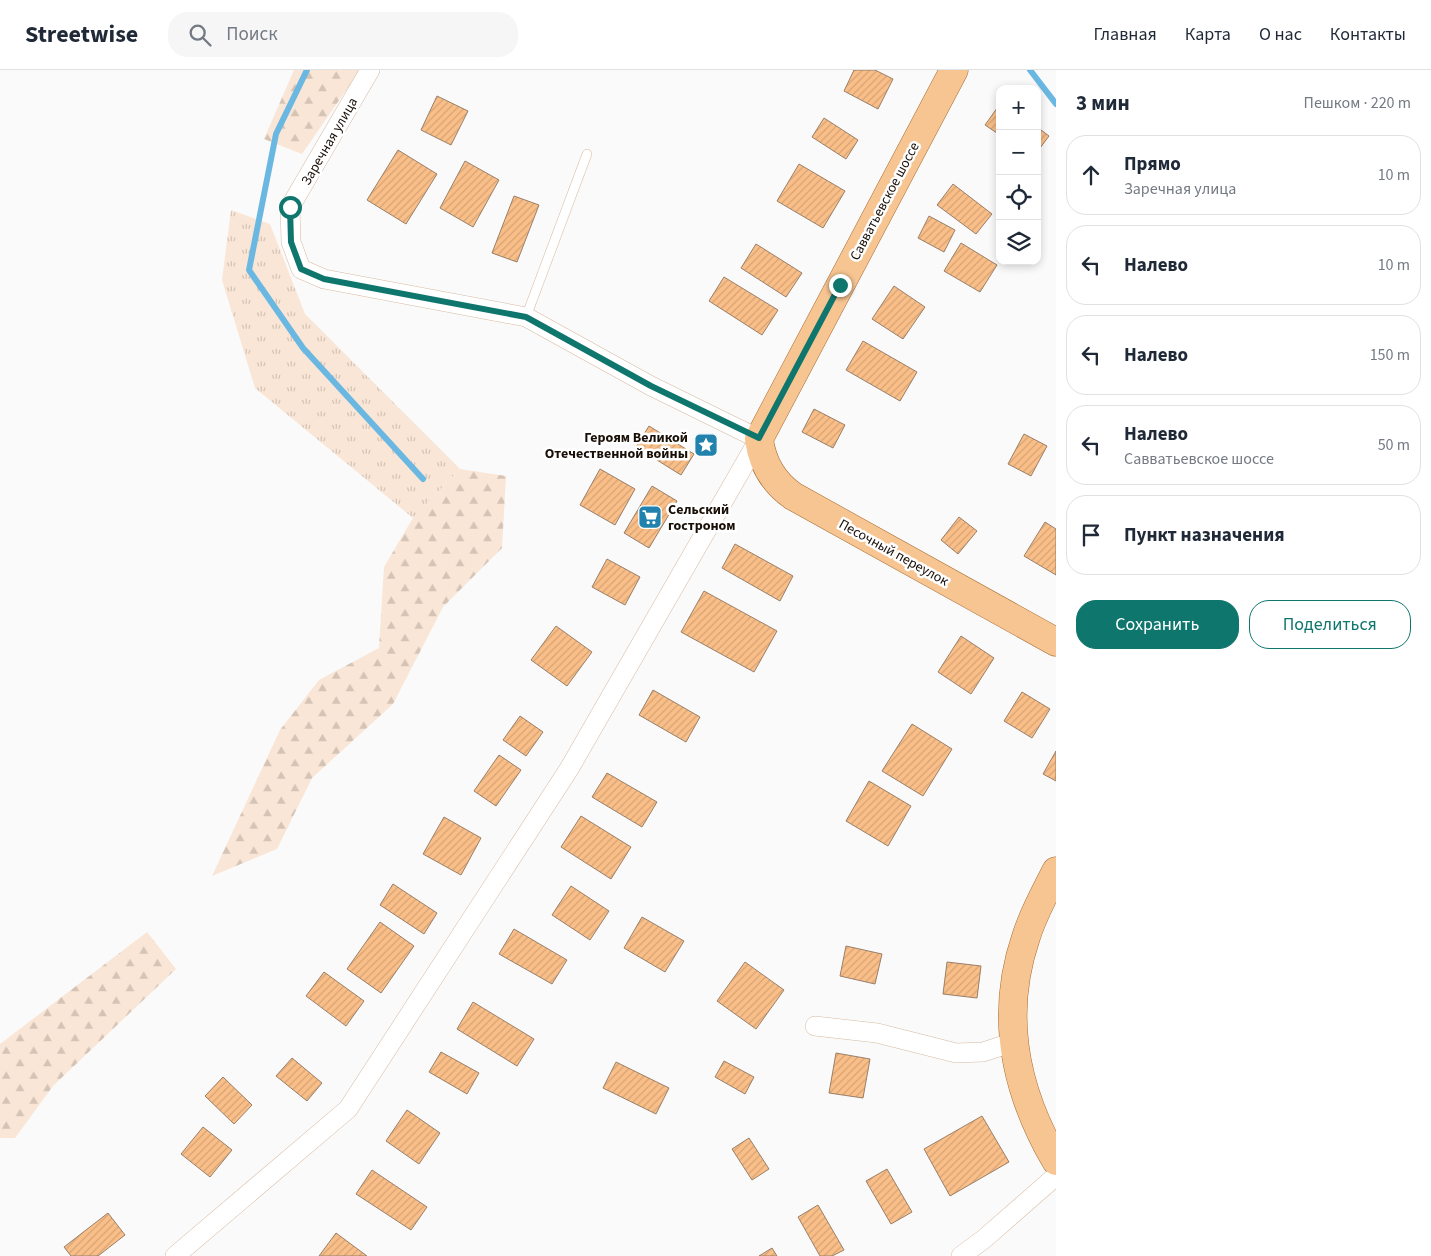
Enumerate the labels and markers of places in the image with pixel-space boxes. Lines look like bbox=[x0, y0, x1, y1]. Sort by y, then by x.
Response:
place label: Героям Великой Отечественной войны bbox=[545, 428, 688, 464]
place icon: Героям Великой Отечественной войны bbox=[693, 432, 719, 458]
place label: Сельский гостроном bbox=[668, 500, 736, 536]
supermarket icon: Сельский гостроном bbox=[637, 504, 663, 530]

